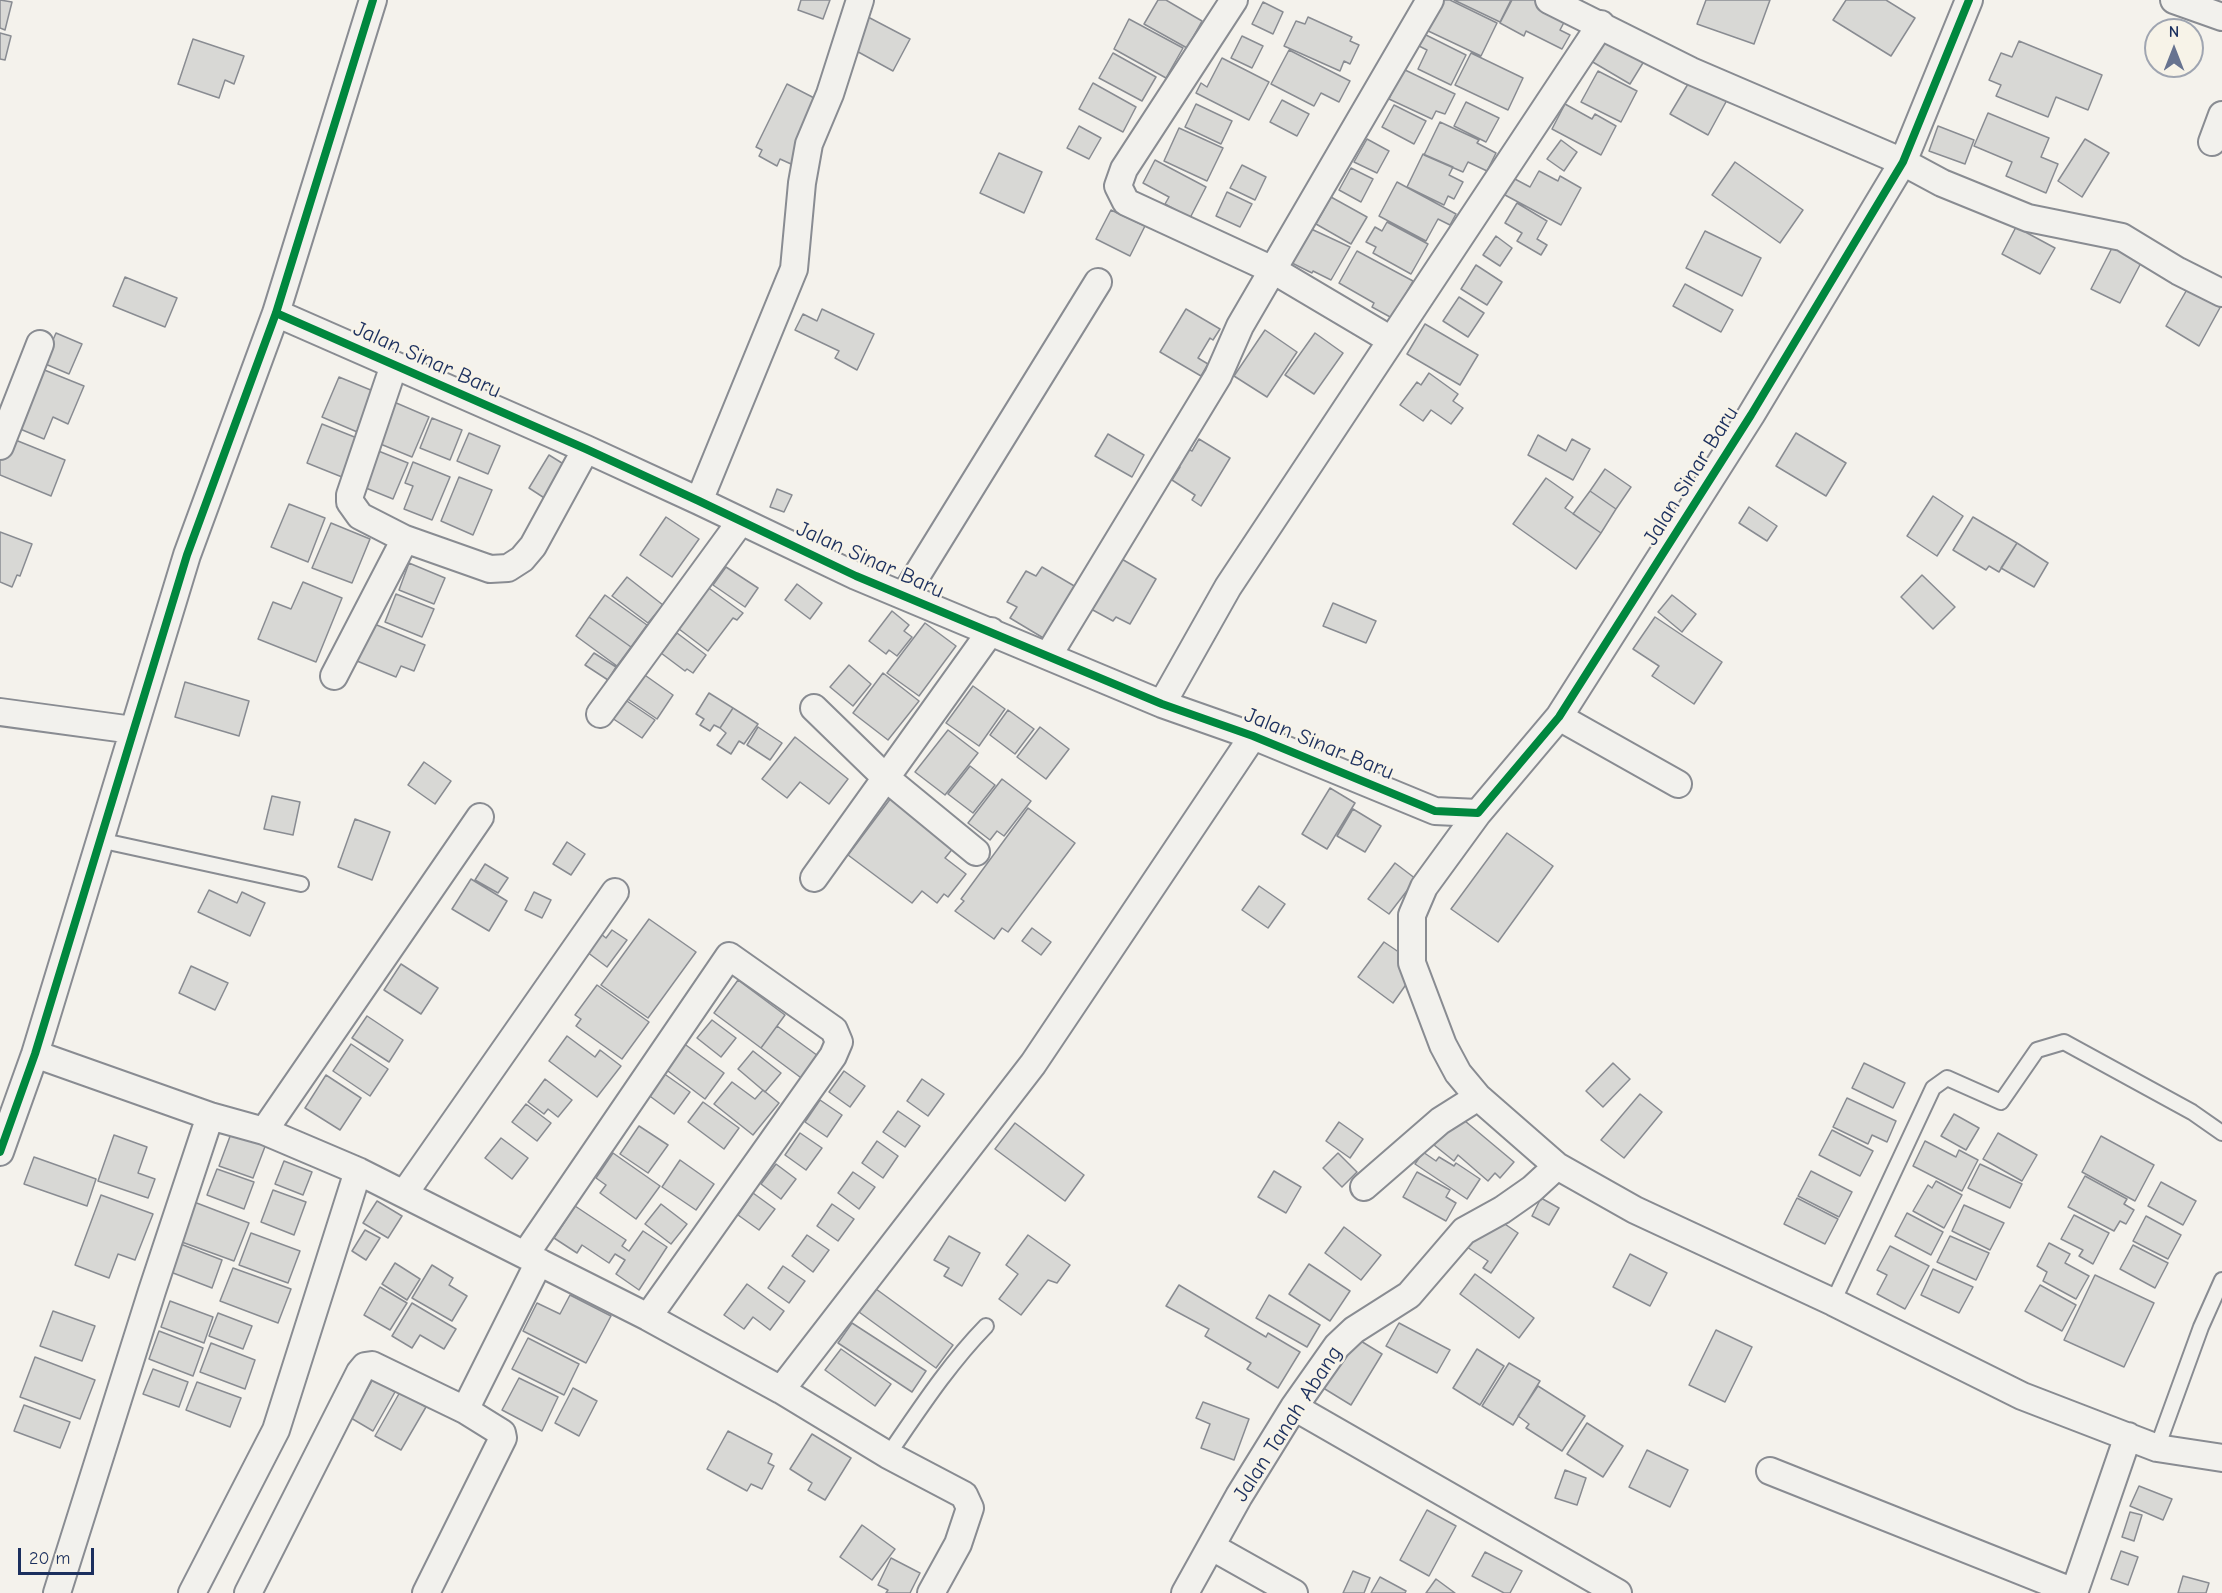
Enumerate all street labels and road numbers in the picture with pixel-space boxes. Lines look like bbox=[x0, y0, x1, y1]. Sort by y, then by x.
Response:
street label: Jalan Sinar Baru bbox=[349, 316, 505, 404]
street label: Jalan Sinar Baru bbox=[1638, 402, 1744, 550]
street label: Jalan Sinar Baru bbox=[792, 516, 948, 604]
street label: Jalan Sinar Baru bbox=[1240, 702, 1398, 786]
street label: Jalan Tanah Abang bbox=[1228, 1341, 1348, 1507]

